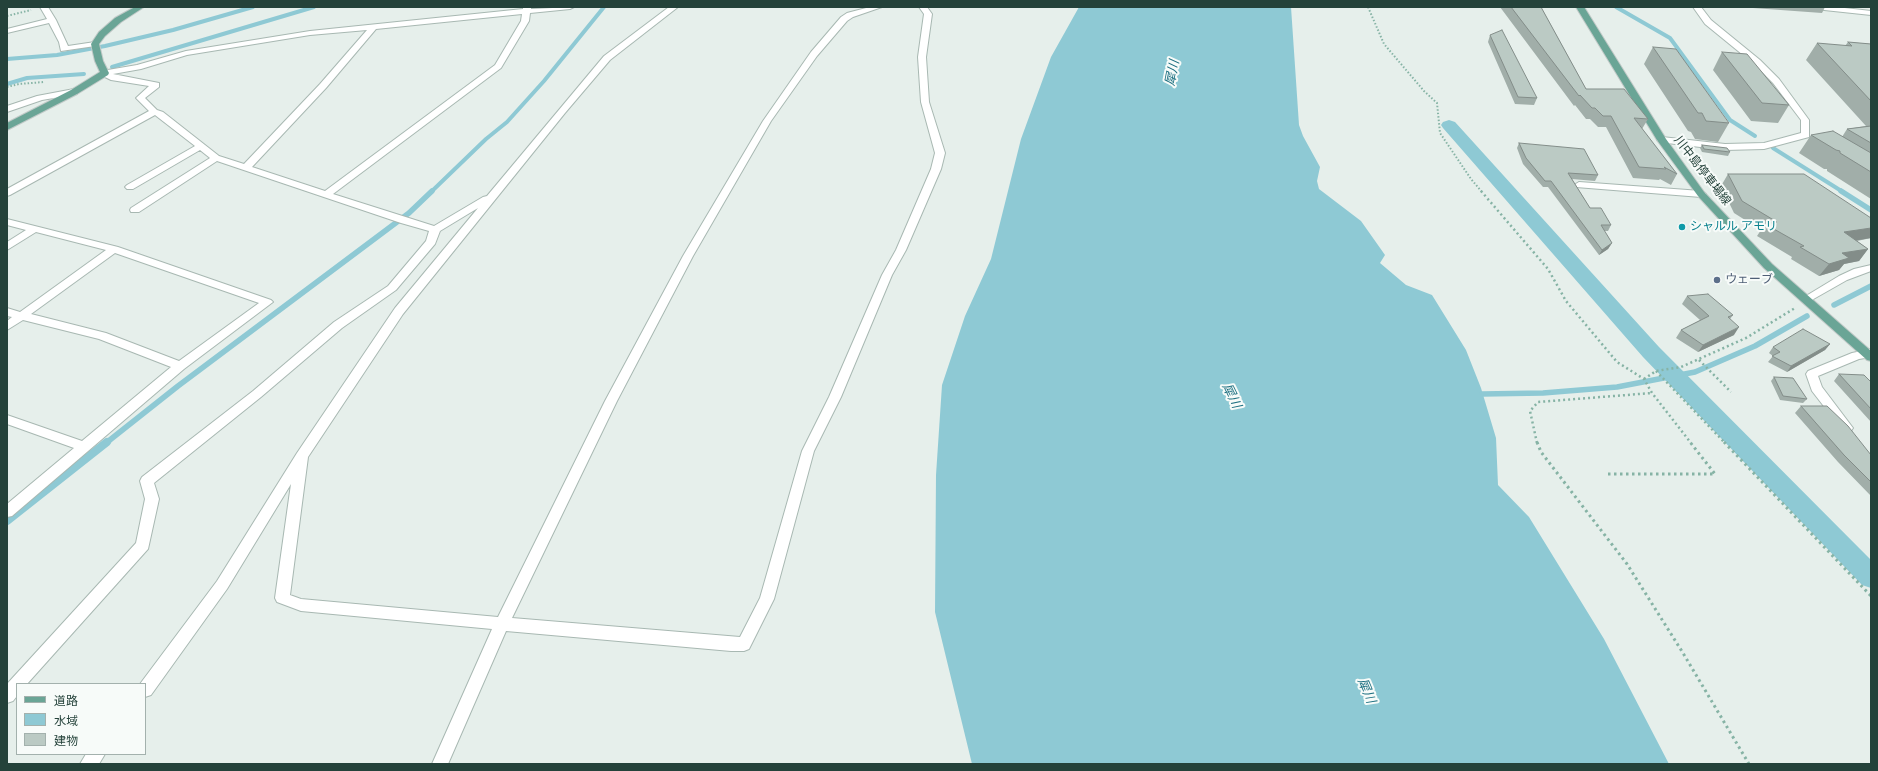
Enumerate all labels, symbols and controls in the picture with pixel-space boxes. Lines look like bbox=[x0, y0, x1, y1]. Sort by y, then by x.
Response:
water label: 犀川 bbox=[1163, 59, 1183, 87]
street label: 川中島停車場線 bbox=[1670, 133, 1734, 209]
place label: シャルル アモリ bbox=[1690, 220, 1777, 234]
marker: シャルル アモリ bbox=[1677, 222, 1687, 232]
place label: ウェーブ bbox=[1725, 273, 1773, 287]
marker: ウェーブ bbox=[1712, 275, 1722, 285]
water label: 犀川 bbox=[1218, 381, 1244, 411]
water label: 犀川 bbox=[1354, 676, 1378, 706]
legend bbox=[16, 683, 146, 755]
text: 道路 bbox=[54, 694, 78, 708]
text: 水域 bbox=[54, 714, 78, 728]
text: 建物 bbox=[54, 734, 78, 748]

